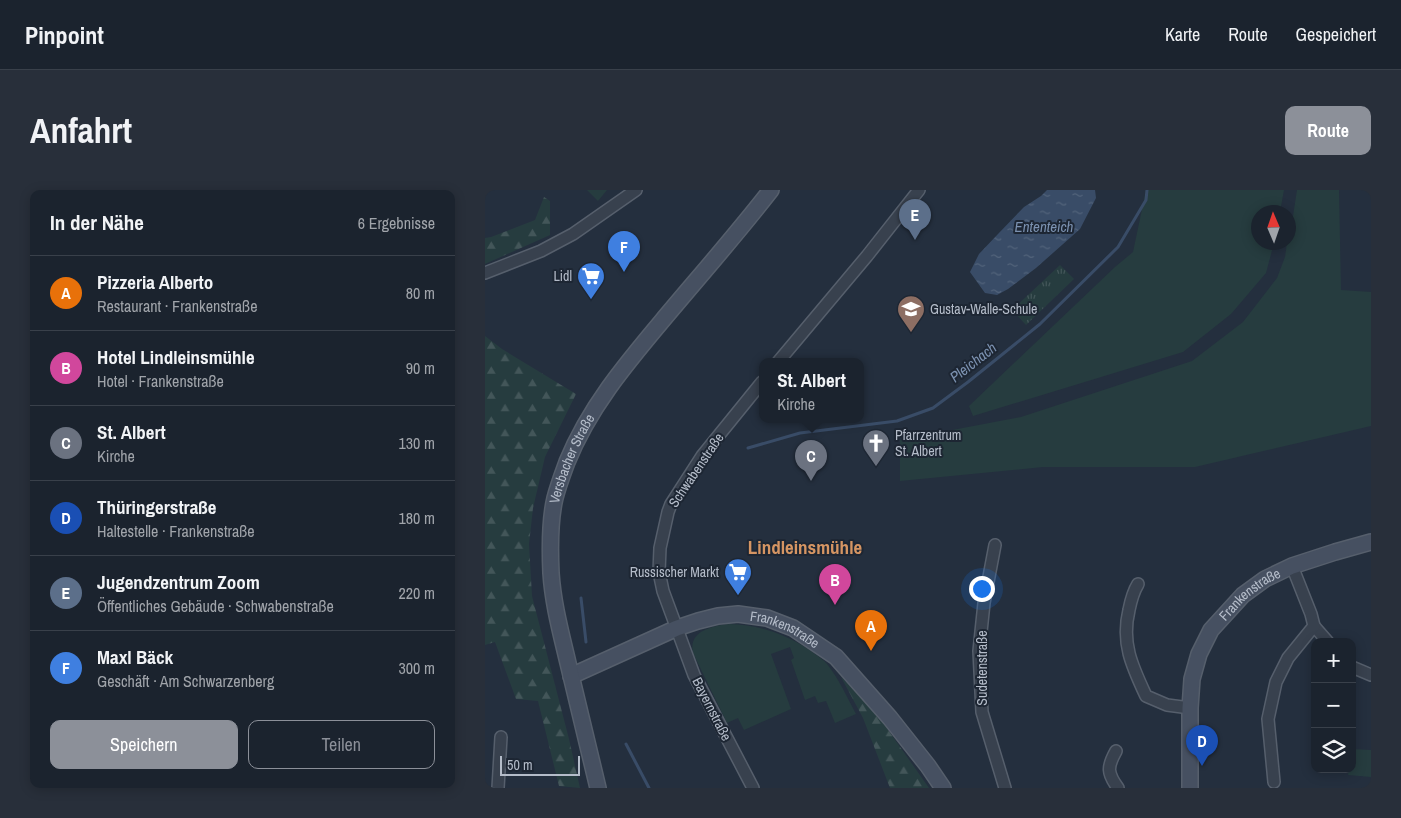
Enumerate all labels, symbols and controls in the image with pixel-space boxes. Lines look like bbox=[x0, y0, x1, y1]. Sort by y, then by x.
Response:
text: Pinpoint bbox=[25, 19, 104, 51]
text: Karte bbox=[1165, 22, 1200, 47]
text: Route bbox=[1228, 22, 1268, 47]
text: Gespeichert bbox=[1296, 22, 1376, 47]
button: Route bbox=[1285, 106, 1371, 155]
text: Anfahrt bbox=[30, 107, 132, 154]
pin: E bbox=[899, 199, 931, 240]
north arrow bbox=[1251, 205, 1296, 250]
text: In der Nähe bbox=[50, 208, 144, 237]
text: 6 Ergebnisse bbox=[358, 212, 435, 234]
water label: Ententeich bbox=[1015, 216, 1074, 237]
pin: F bbox=[608, 231, 640, 272]
supermarket icon: Lidl bbox=[576, 261, 606, 300]
place label: Lidl bbox=[553, 267, 572, 285]
text: Pizzeria Alberto bbox=[97, 269, 213, 295]
text: A bbox=[61, 282, 71, 304]
text: 80 m bbox=[406, 282, 435, 304]
school or university icon: Gustav-Walle-Schule bbox=[896, 294, 926, 333]
text: Restaurant · Frankenstraße bbox=[97, 295, 257, 317]
place label: Gustav-Walle-Schule bbox=[930, 300, 1037, 318]
water label: Pleichach bbox=[945, 337, 1001, 387]
text: Hotel Lindleinsmühle bbox=[97, 344, 255, 370]
text: B bbox=[61, 357, 71, 379]
text: 90 m bbox=[406, 357, 435, 379]
popup bbox=[759, 358, 864, 423]
text: St. Albert bbox=[777, 367, 846, 393]
text: Hotel · Frankenstraße bbox=[97, 370, 224, 392]
text: Kirche bbox=[777, 393, 815, 415]
street label: Versbacher Straße bbox=[545, 411, 598, 505]
text: St. Albert bbox=[97, 419, 166, 445]
place label: Pfarrzentrum St. Albert bbox=[895, 426, 961, 460]
church icon: Pfarrzentrum St. Albert bbox=[861, 428, 891, 467]
street label: Schwabenstraße bbox=[664, 429, 728, 511]
text: C bbox=[61, 432, 71, 454]
text: 130 m bbox=[399, 432, 435, 454]
pin: C bbox=[795, 440, 827, 481]
text: Kirche bbox=[97, 445, 135, 467]
text: Thüringerstraße bbox=[97, 494, 216, 520]
text: D bbox=[61, 507, 71, 529]
text: 180 m bbox=[399, 507, 435, 529]
text: Haltestelle · Frankenstraße bbox=[97, 520, 255, 542]
district label: Lindleinsmühle bbox=[748, 534, 862, 560]
supermarket icon: Russischer Markt bbox=[723, 557, 753, 596]
place label: Russischer Markt bbox=[630, 563, 719, 581]
pin: B bbox=[819, 564, 851, 605]
street label: Frankenstraße bbox=[1215, 564, 1283, 624]
text: Jugendzentrum Zoom bbox=[97, 569, 260, 595]
your location bbox=[969, 576, 995, 602]
text: E bbox=[62, 582, 70, 604]
text: 220 m bbox=[399, 582, 435, 604]
text: Öffentliches Gebäude · Schwabenstraße bbox=[97, 595, 334, 617]
street label: Frankenstraße bbox=[749, 607, 823, 652]
pin: A bbox=[855, 610, 887, 651]
street label: Sudetenstraße bbox=[973, 630, 991, 706]
map controls bbox=[1311, 638, 1356, 773]
button: + bbox=[1311, 638, 1356, 683]
text: Maxl Bäck bbox=[97, 644, 173, 670]
text: F bbox=[62, 657, 70, 679]
text: 300 m bbox=[399, 657, 435, 679]
text: Geschäft · Am Schwarzenberg bbox=[97, 670, 274, 692]
street label: Bayernstraße bbox=[688, 674, 736, 744]
button: − bbox=[1311, 683, 1356, 728]
button: Speichern bbox=[50, 720, 238, 769]
button: Teilen bbox=[248, 720, 435, 769]
pin: D bbox=[1186, 725, 1218, 766]
button: layers bbox=[1311, 728, 1356, 773]
scale bar bbox=[500, 753, 580, 776]
text: 50 m bbox=[507, 756, 533, 774]

